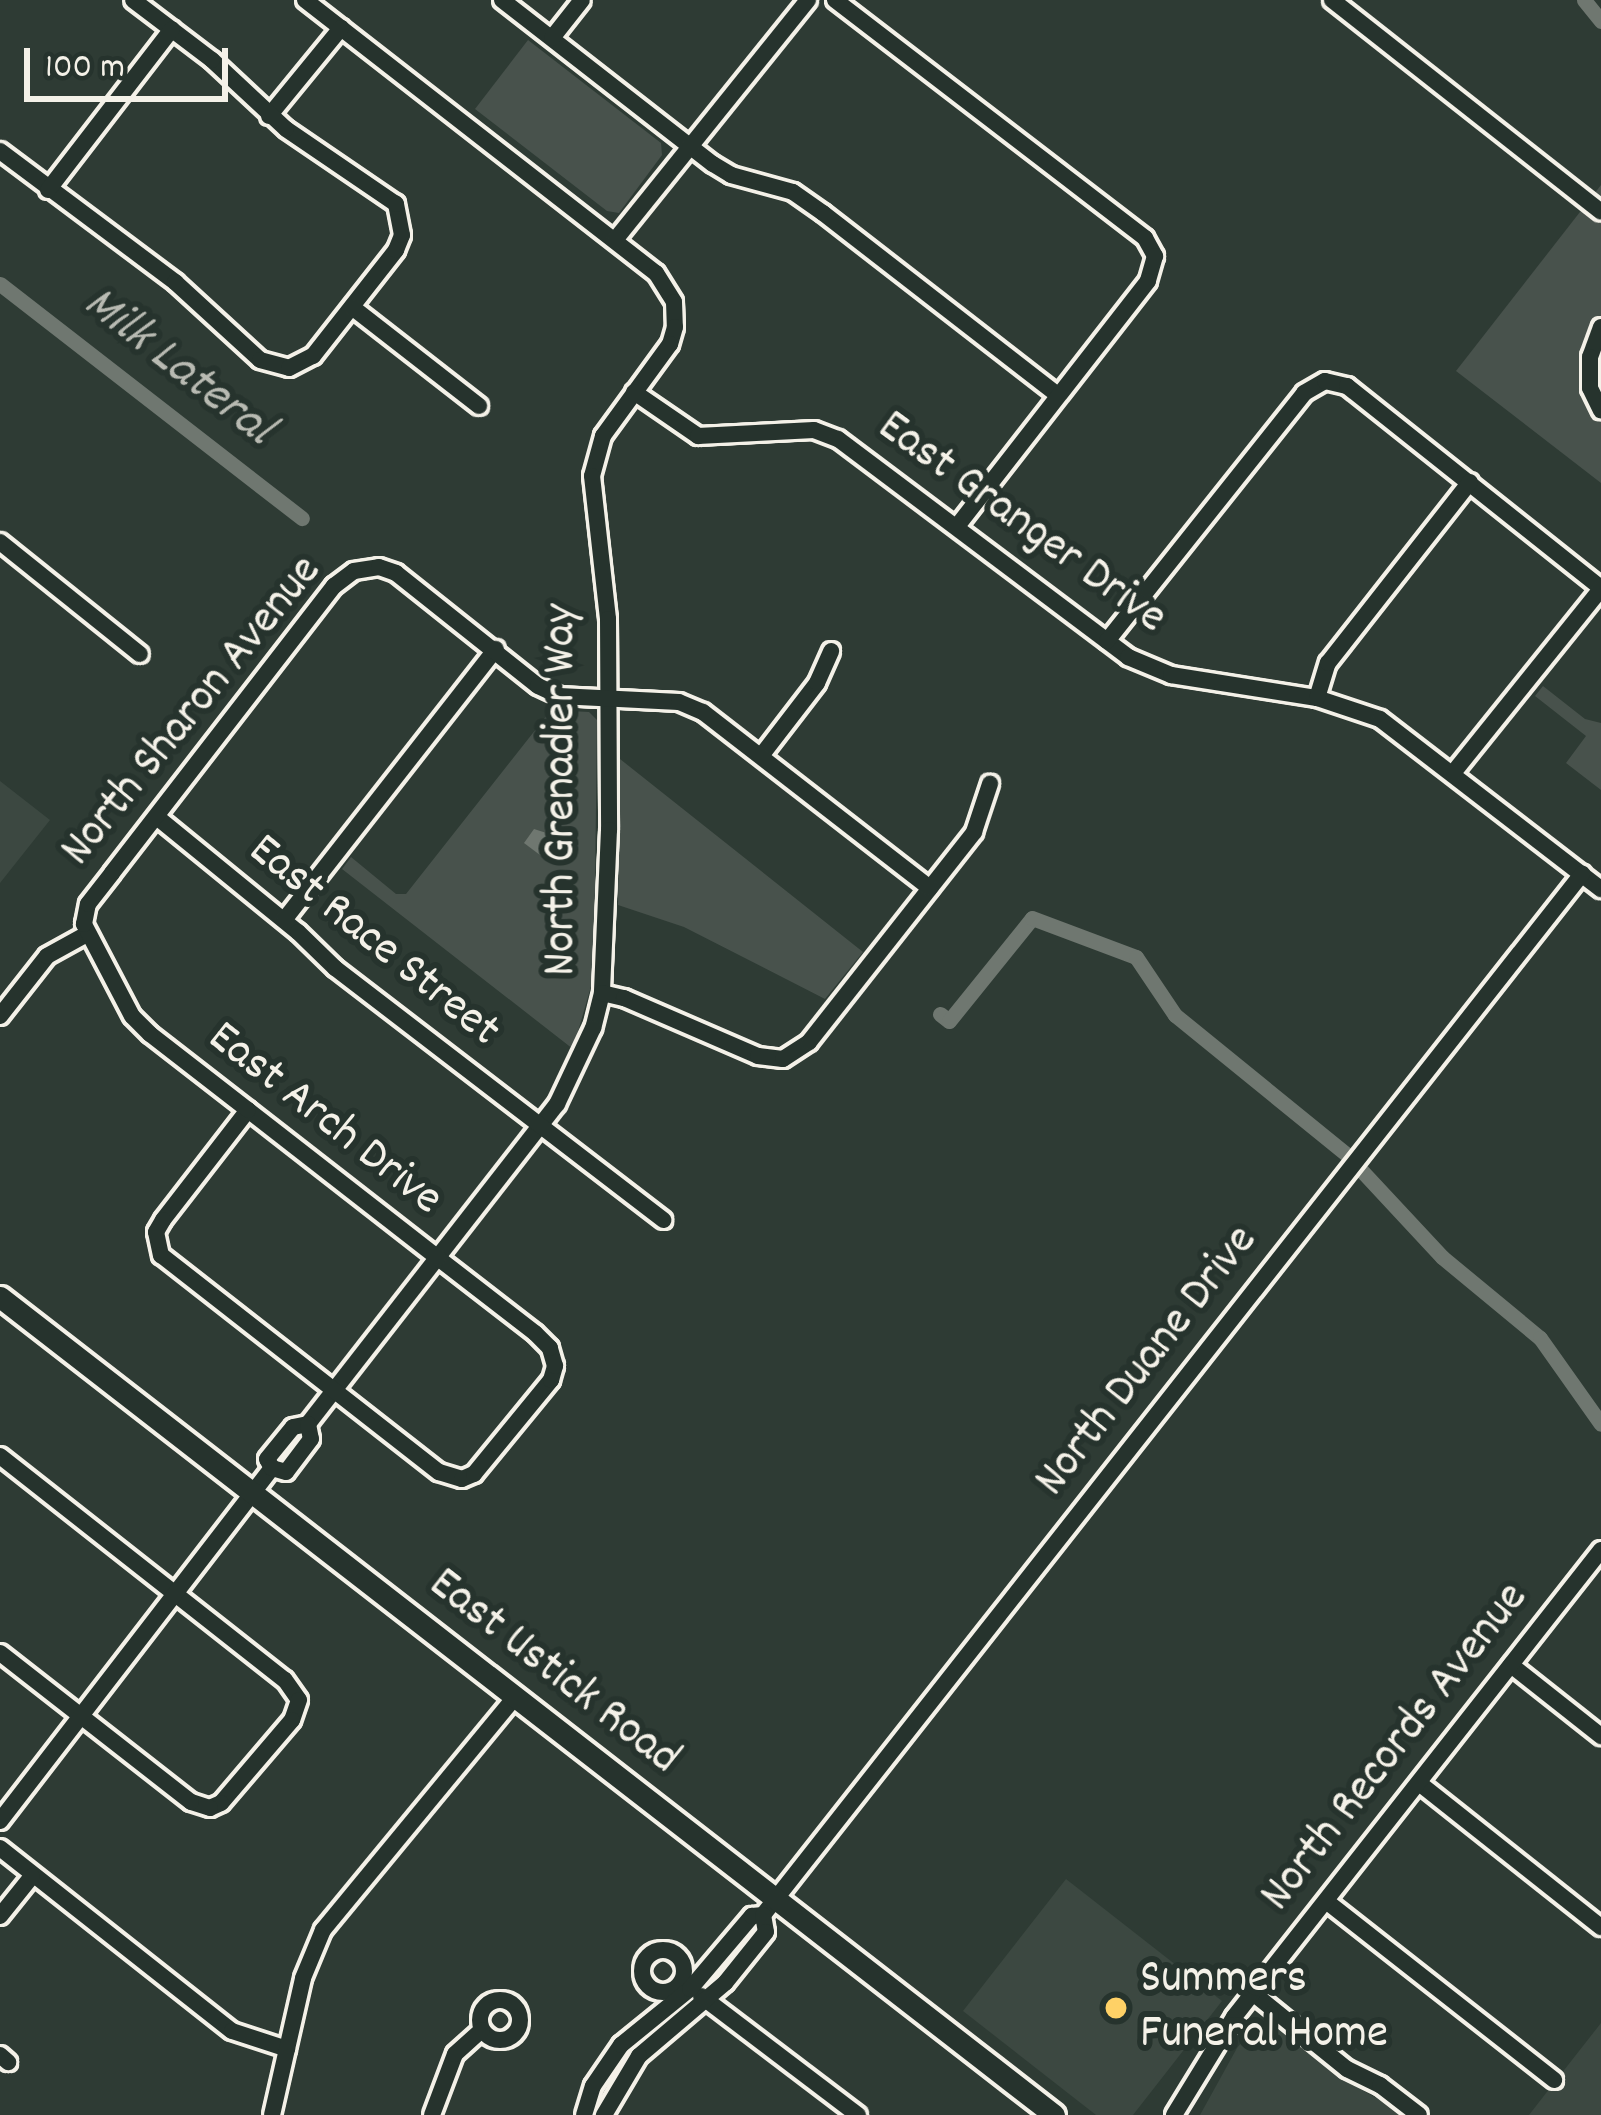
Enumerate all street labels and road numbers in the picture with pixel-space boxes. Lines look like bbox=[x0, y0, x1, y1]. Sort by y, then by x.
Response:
street label: East Granger Drive bbox=[865, 400, 1177, 648]
street label: North Sharon Avenue bbox=[50, 545, 336, 879]
street label: North Grenadier Way bbox=[534, 604, 592, 976]
street label: East Race Street bbox=[236, 823, 510, 1061]
street label: East Arch Drive bbox=[195, 1010, 453, 1230]
street label: North Duane Drive bbox=[1024, 1215, 1272, 1509]
street label: East Ustick Road bbox=[416, 1557, 690, 1789]
street label: North Records Avenue bbox=[1250, 1572, 1542, 1924]

